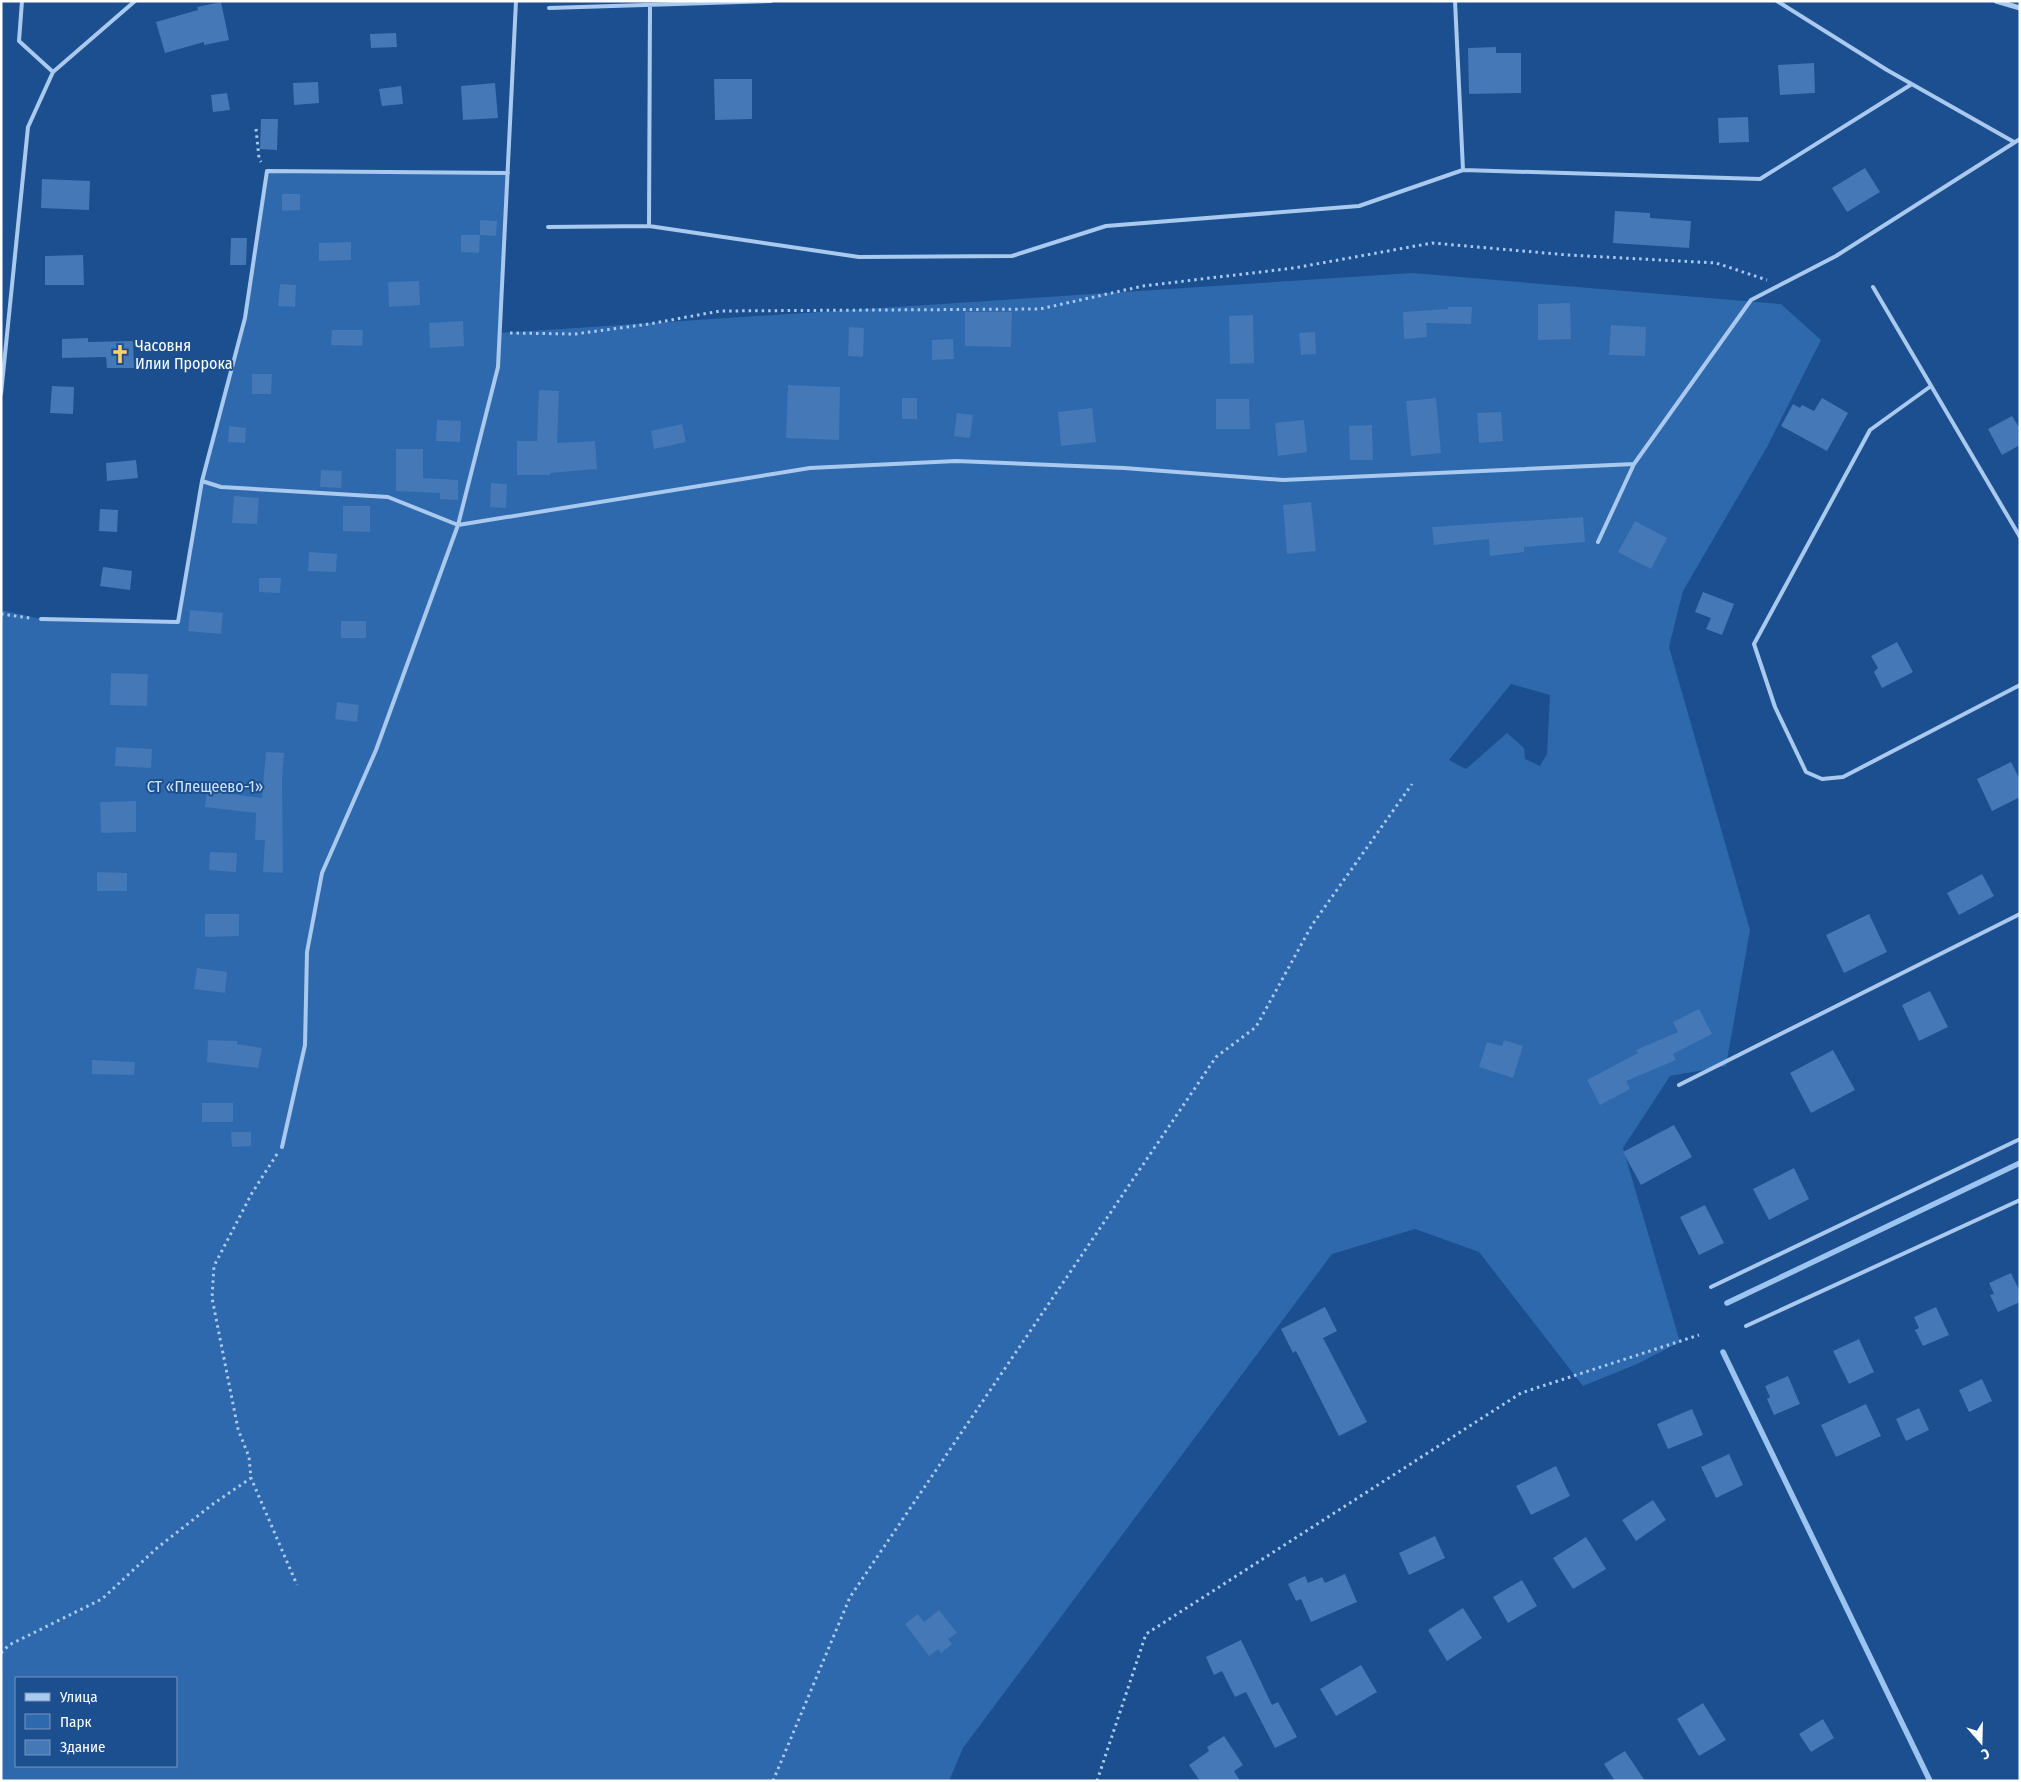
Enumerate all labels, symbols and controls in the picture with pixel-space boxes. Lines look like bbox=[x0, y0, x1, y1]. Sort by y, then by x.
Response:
place label: Часовня Илии Пророка bbox=[135, 336, 233, 373]
church icon: Часовня Илии Пророка bbox=[109, 343, 131, 365]
park label: СТ «Плещеево-1» bbox=[147, 777, 263, 796]
legend bbox=[15, 1677, 178, 1767]
text: Улица bbox=[59, 1688, 98, 1706]
text: Парк bbox=[60, 1713, 91, 1731]
north arrow bbox=[1956, 1717, 2006, 1767]
text: Здание bbox=[60, 1738, 106, 1756]
text: С bbox=[1978, 1745, 1992, 1763]

